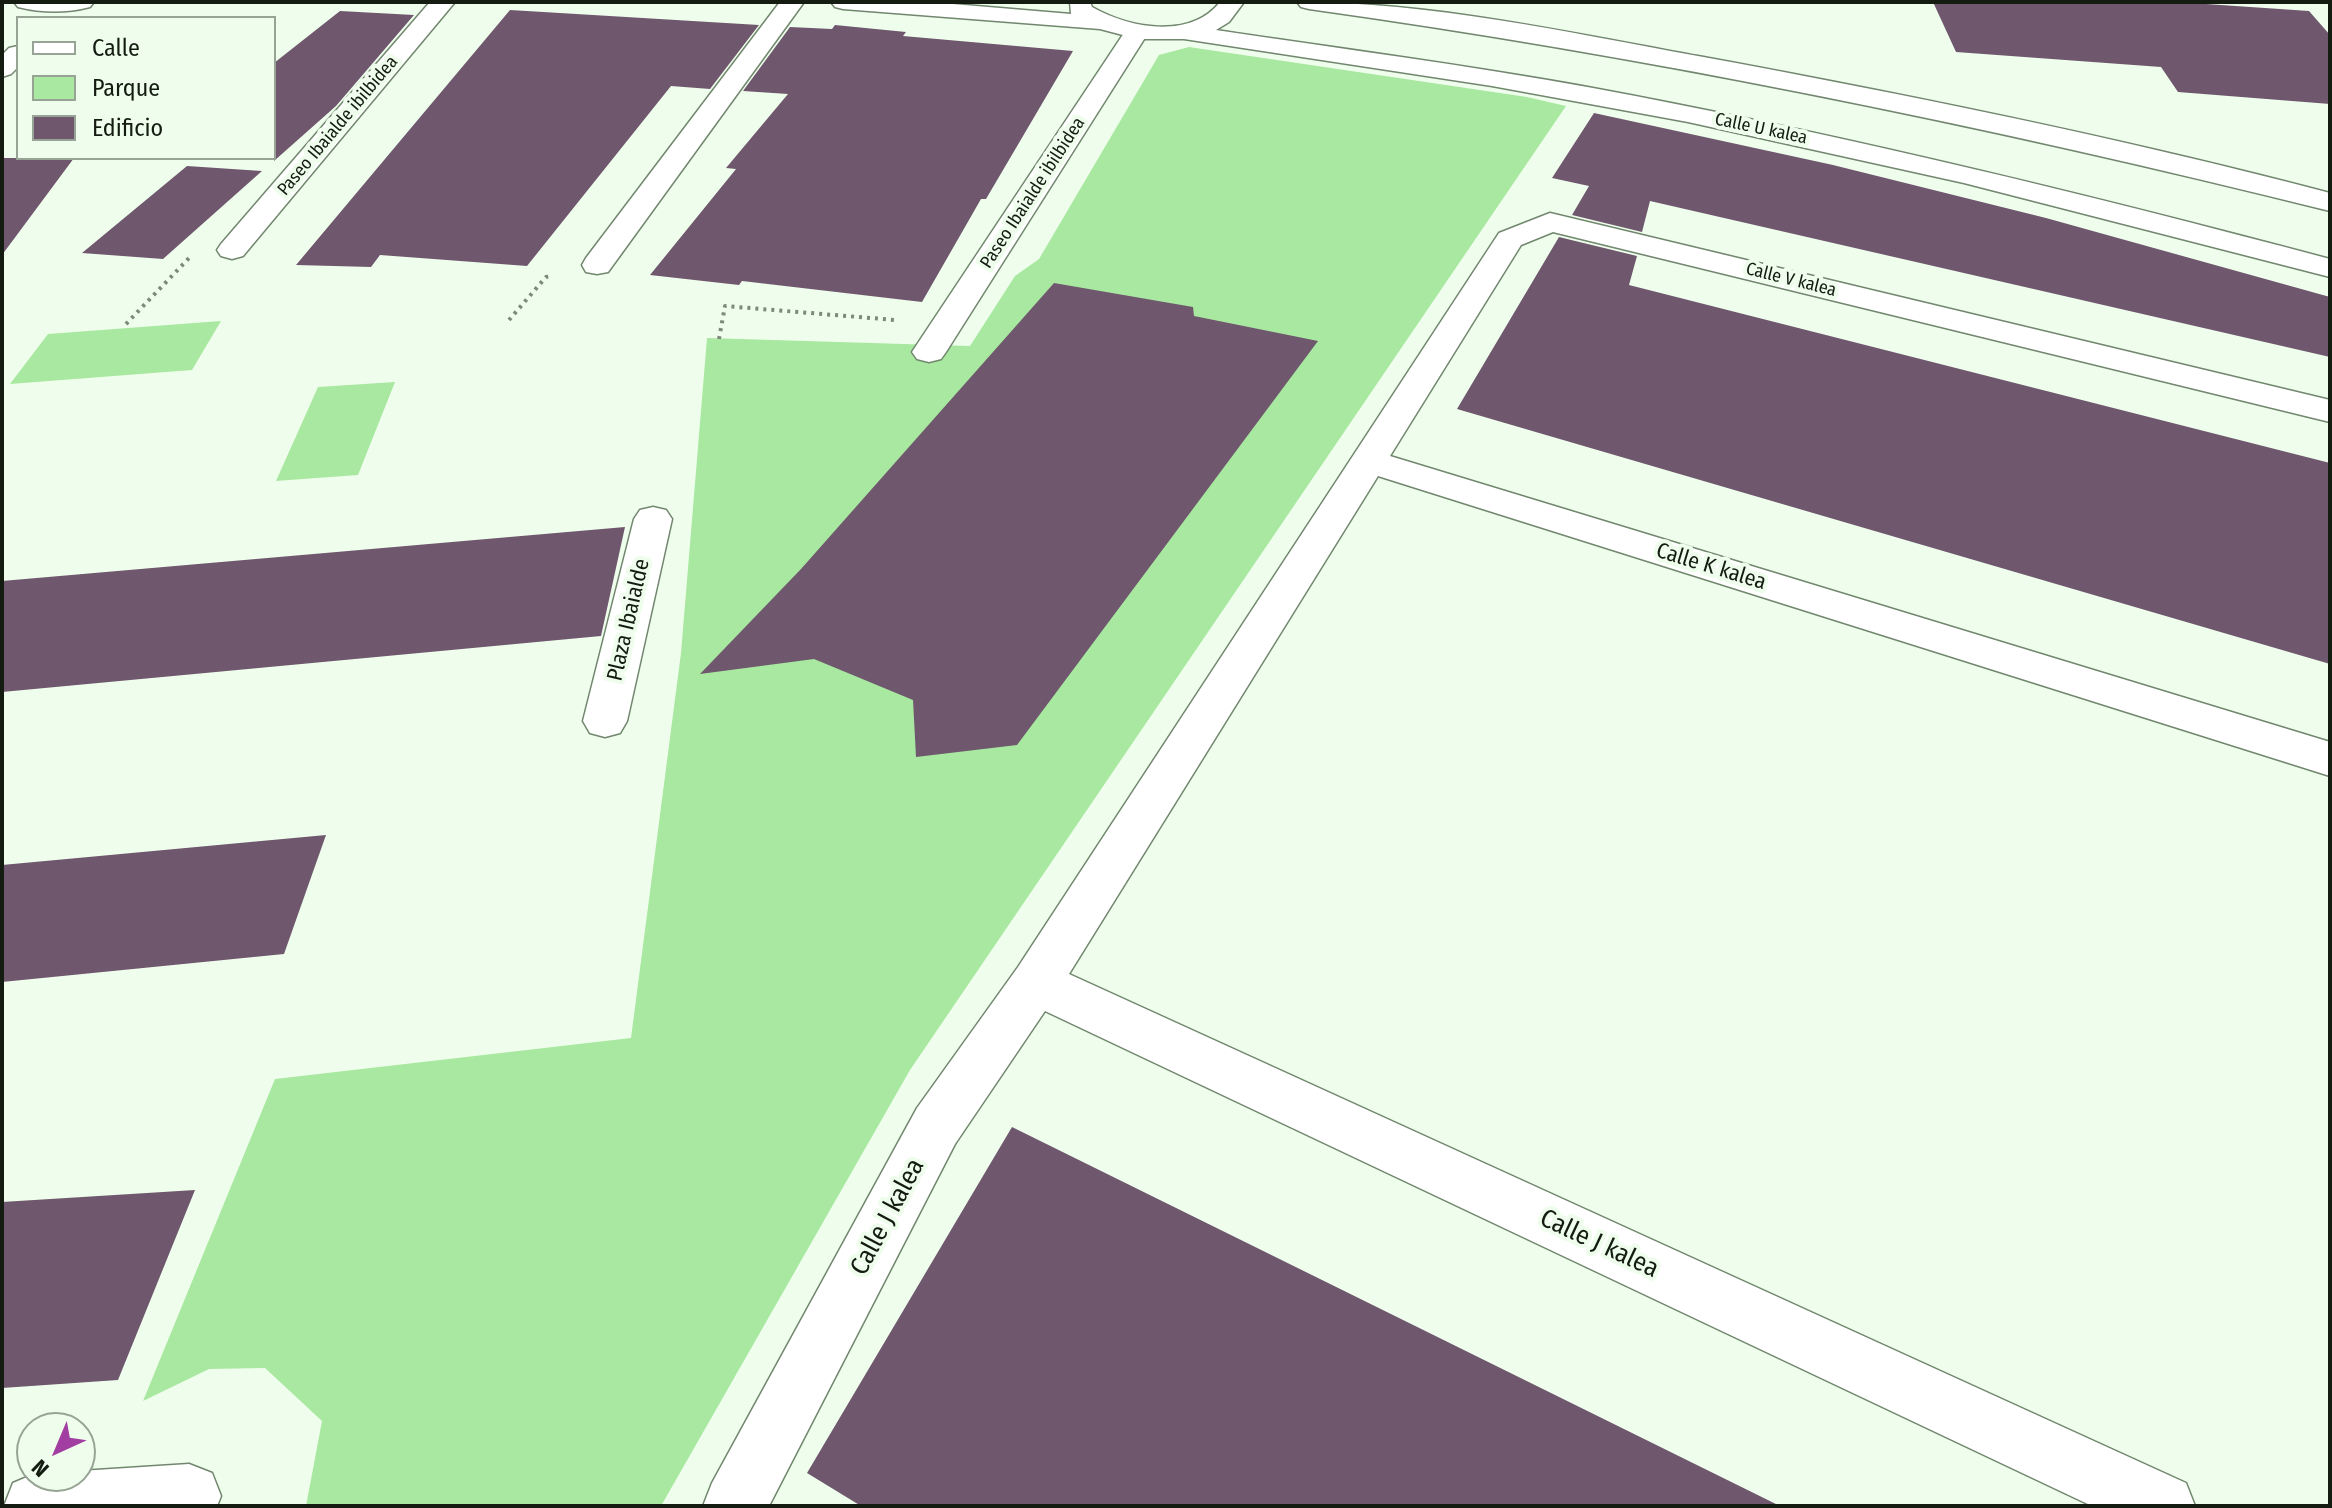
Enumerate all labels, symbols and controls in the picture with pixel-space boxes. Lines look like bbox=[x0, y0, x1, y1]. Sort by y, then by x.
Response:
legend bbox=[16, 16, 276, 160]
text: Calle bbox=[92, 34, 140, 62]
street label: Paseo Ibaialde ibilbidea bbox=[273, 52, 403, 200]
text: Parque bbox=[92, 74, 160, 102]
street label: Calle U kalea bbox=[1713, 109, 1809, 149]
street label: Paseo Ibaialde ibilbidea bbox=[976, 113, 1090, 273]
text: Edificio bbox=[92, 114, 163, 142]
street label: Calle V kalea bbox=[1744, 258, 1838, 302]
street label: Calle K kalea bbox=[1653, 538, 1769, 596]
street label: Plaza Ibaialde bbox=[602, 556, 656, 684]
street label: Calle J kalea bbox=[844, 1153, 932, 1281]
street label: Calle J kalea bbox=[1535, 1203, 1663, 1285]
north arrow bbox=[16, 1412, 96, 1492]
text: N bbox=[26, 1454, 54, 1482]

